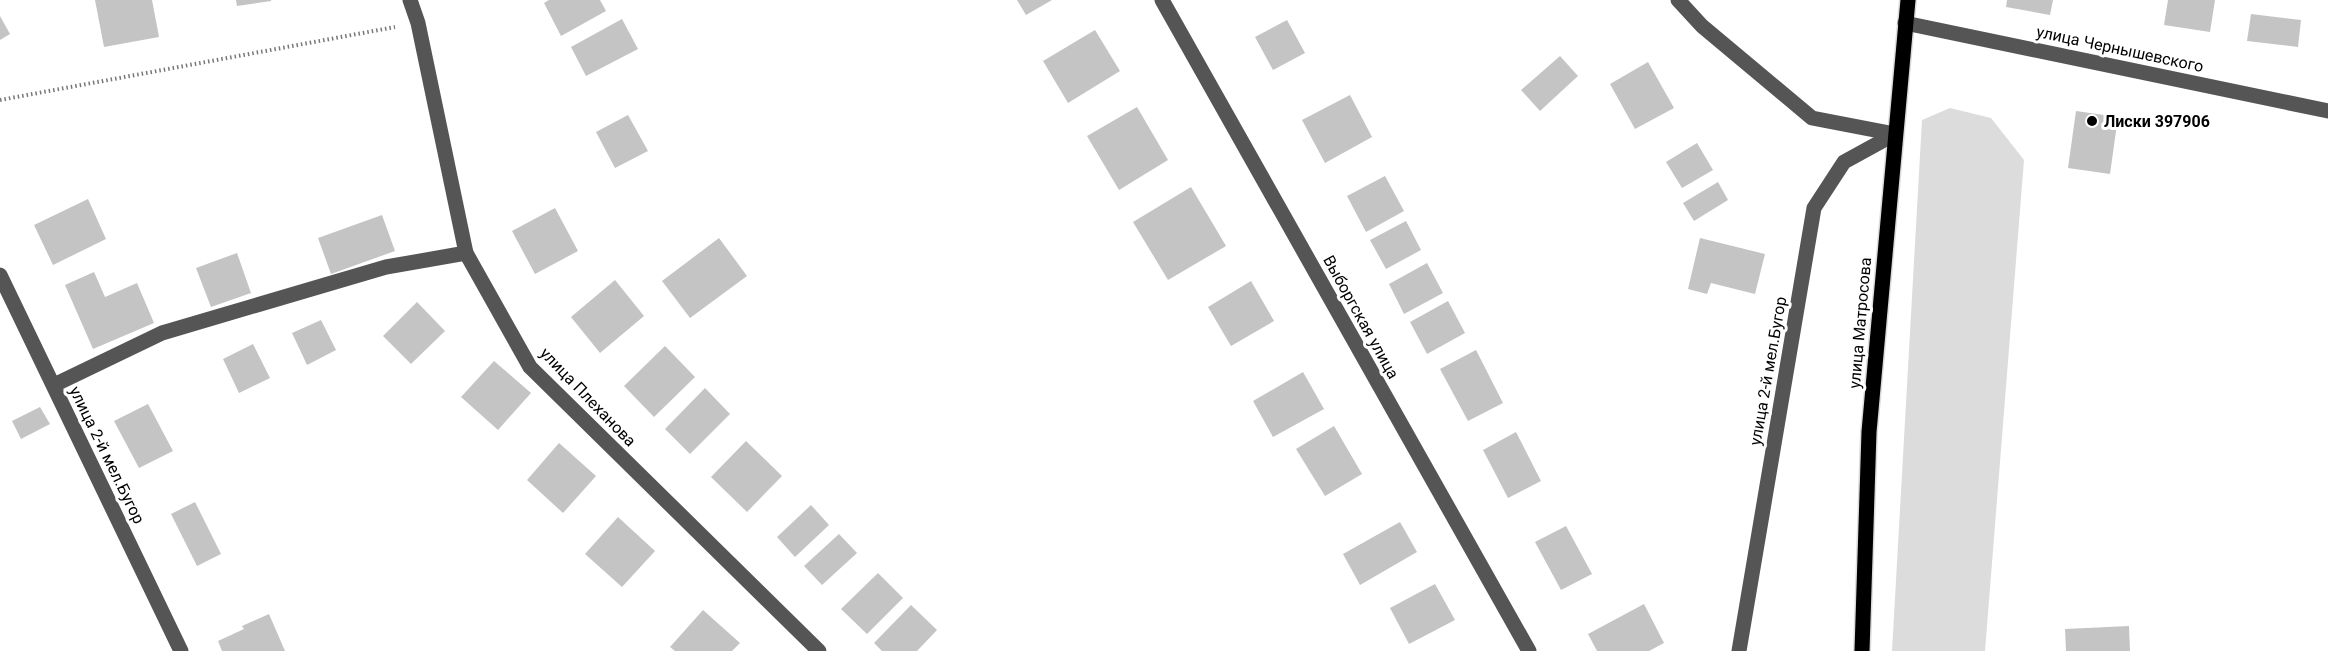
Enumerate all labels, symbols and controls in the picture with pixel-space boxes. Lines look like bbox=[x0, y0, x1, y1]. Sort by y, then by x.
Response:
street label: улица Чернышевского bbox=[2035, 22, 2205, 76]
place label: Лиски 397906 bbox=[2104, 112, 2210, 131]
marker: Лиски 397906 bbox=[2085, 114, 2099, 128]
street label: Выборгская улица bbox=[1319, 252, 1403, 382]
street label: улица Матросова bbox=[1845, 257, 1875, 389]
street label: улица 2-й мел.Бугор bbox=[1746, 295, 1790, 447]
street label: улица Плеханова bbox=[536, 344, 640, 450]
street label: улица 2-й мел.Бугор bbox=[65, 383, 149, 527]

